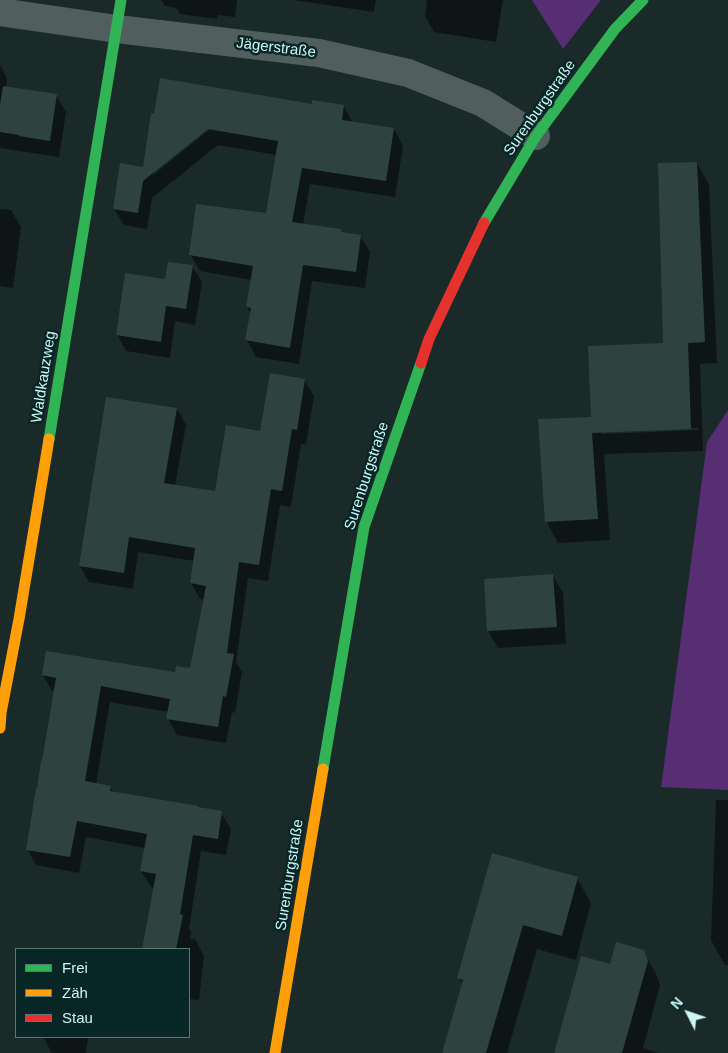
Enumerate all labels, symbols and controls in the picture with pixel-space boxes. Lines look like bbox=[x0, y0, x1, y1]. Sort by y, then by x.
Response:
street label: Jägerstraße bbox=[235, 34, 317, 62]
street label: Surenburgstraße bbox=[500, 57, 580, 159]
street label: Waldkauzweg bbox=[28, 330, 60, 424]
street label: Surenburgstraße bbox=[341, 420, 393, 532]
street label: Surenburgstraße bbox=[272, 818, 308, 932]
legend bbox=[15, 948, 190, 1038]
text: Frei bbox=[62, 959, 88, 976]
text: Zäh bbox=[62, 984, 88, 1001]
north arrow bbox=[663, 988, 713, 1038]
text: N bbox=[667, 994, 686, 1012]
text: Stau bbox=[62, 1009, 93, 1026]

